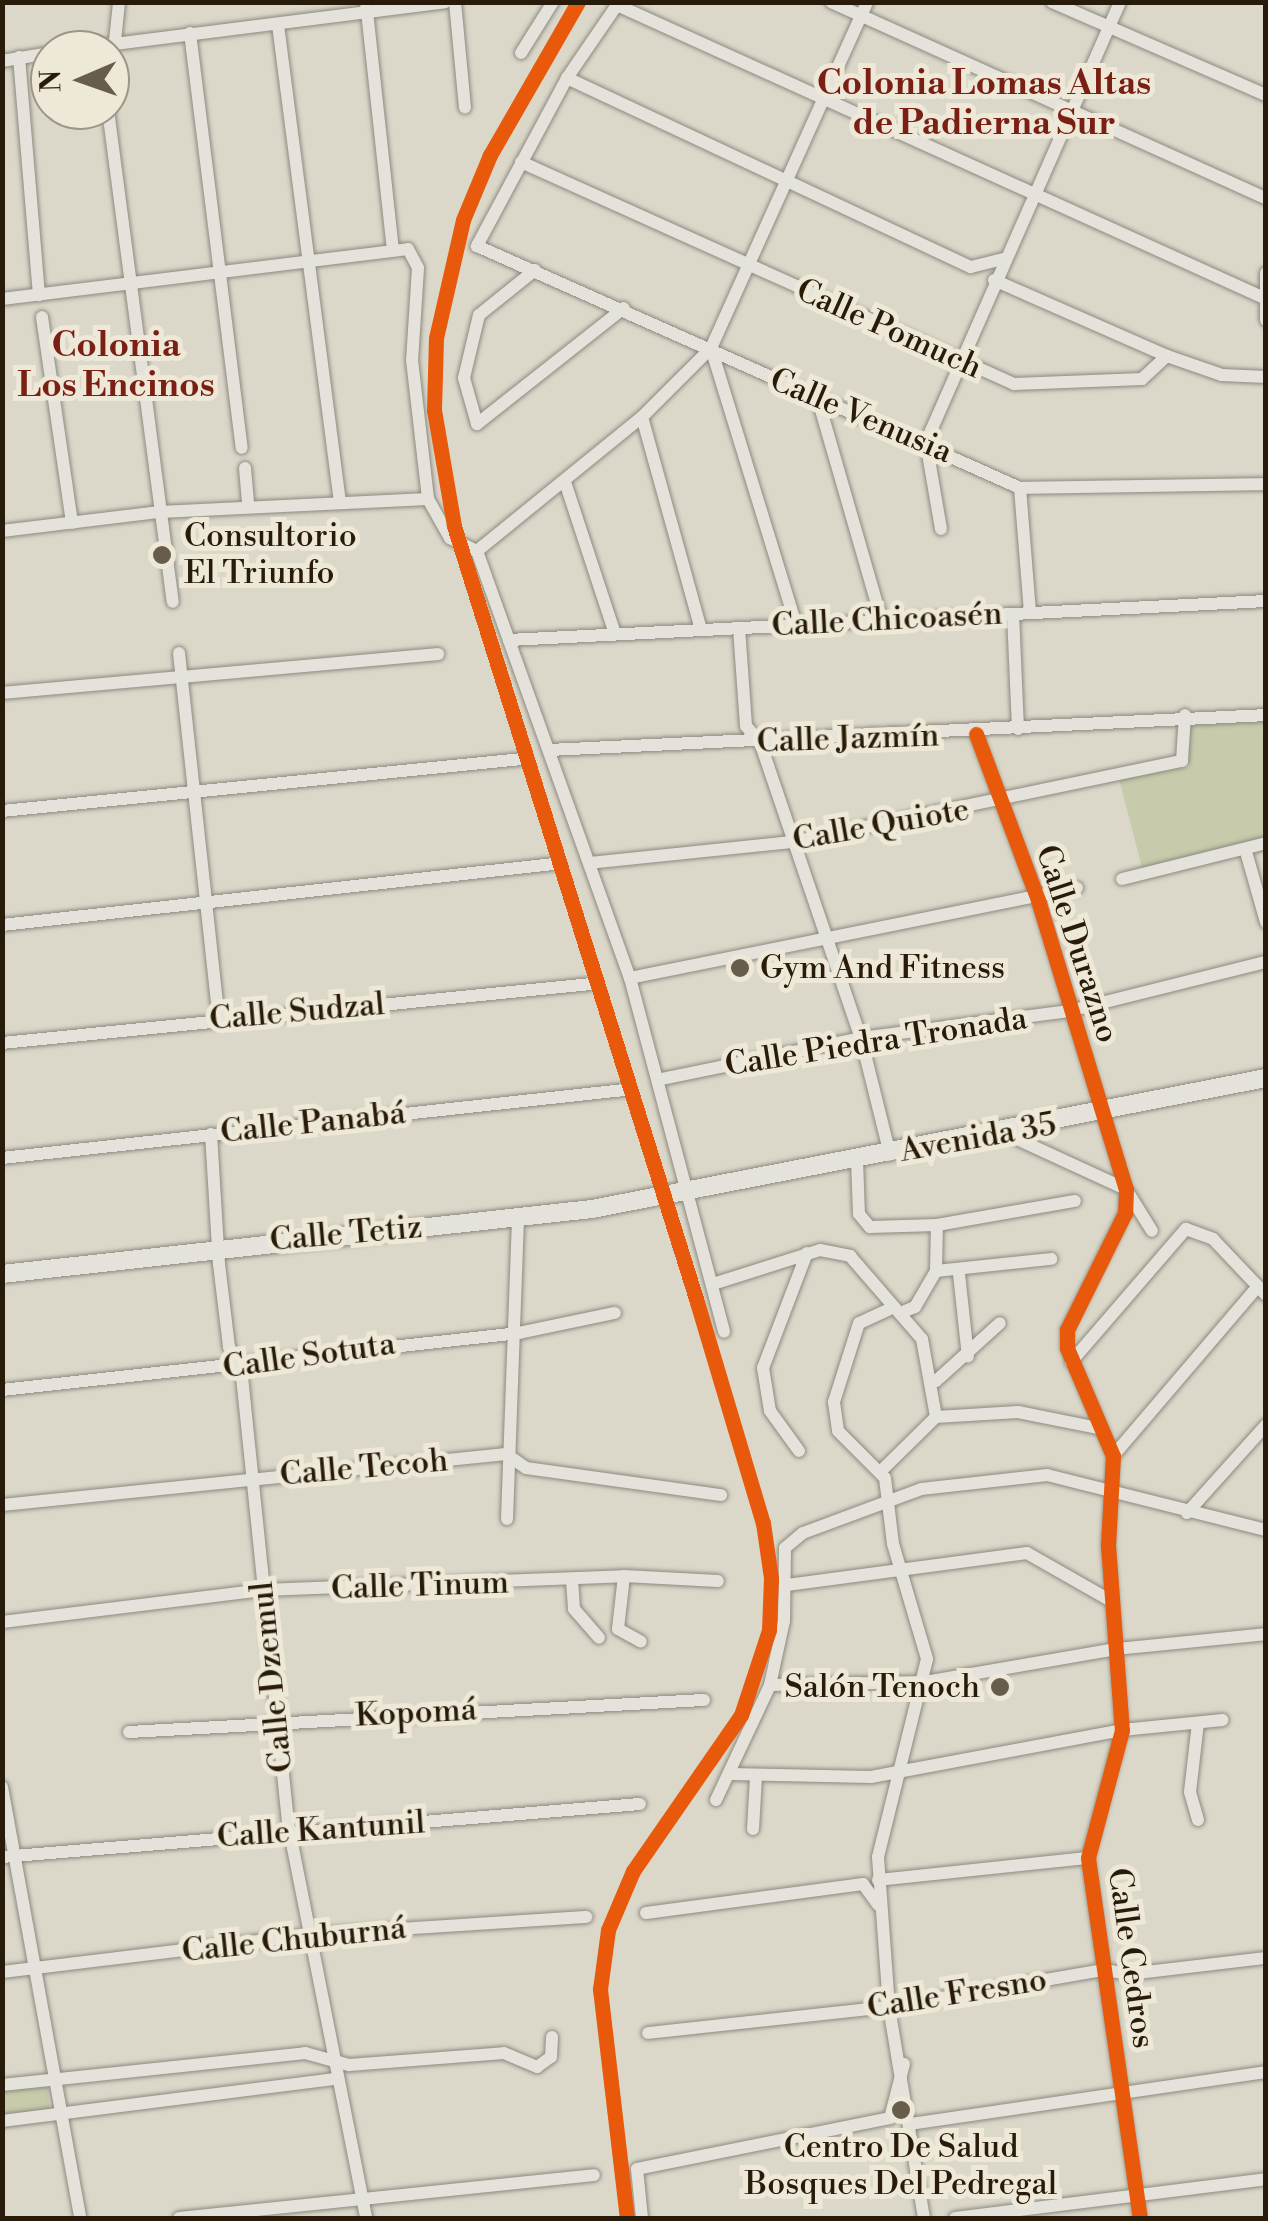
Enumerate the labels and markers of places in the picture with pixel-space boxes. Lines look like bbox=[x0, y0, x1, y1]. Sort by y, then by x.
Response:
place label: Consultorio El Triunfo bbox=[184, 518, 357, 593]
marker: Consultorio El Triunfo bbox=[149, 542, 175, 568]
place label: Gym And Fitness bbox=[760, 949, 1005, 987]
marker: Gym And Fitness bbox=[729, 957, 751, 979]
place label: Salón Tenoch bbox=[785, 1668, 980, 1706]
marker: Salón Tenoch bbox=[989, 1676, 1011, 1698]
marker: Centro De Salud Bosques Del Pedregal bbox=[888, 2097, 914, 2123]
place label: Centro De Salud Bosques Del Pedregal bbox=[745, 2129, 1057, 2204]

